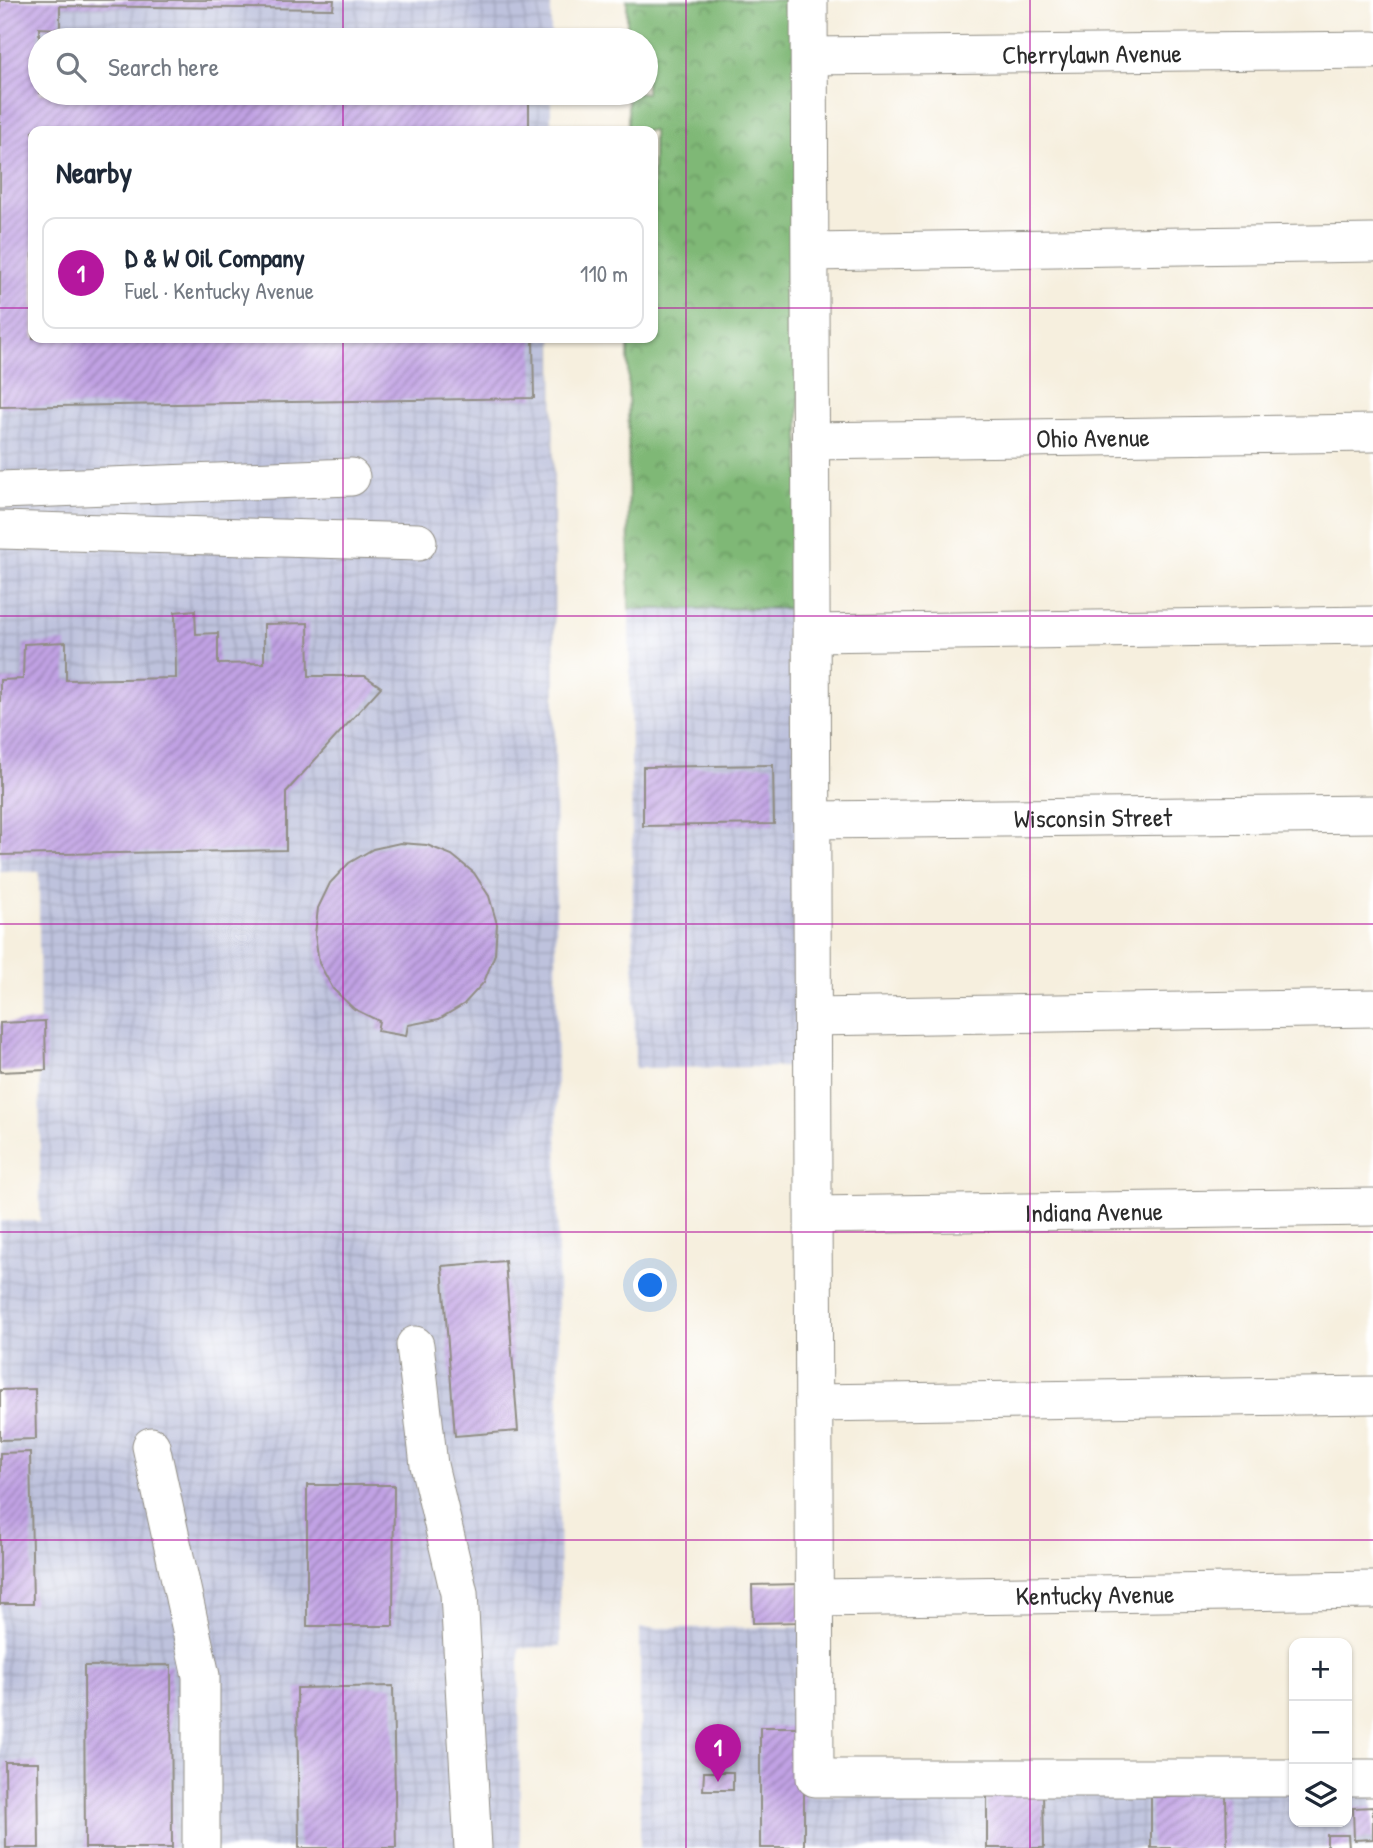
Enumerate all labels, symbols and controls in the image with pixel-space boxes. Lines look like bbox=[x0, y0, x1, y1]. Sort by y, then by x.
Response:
search box bbox=[28, 28, 658, 105]
street label: Cherrylawn Avenue bbox=[1002, 35, 1182, 71]
icon: search bbox=[52, 48, 90, 86]
text: Search here bbox=[108, 49, 219, 84]
text: Nearby bbox=[56, 152, 132, 192]
text: D & W Oil Company bbox=[125, 240, 305, 275]
text: 1 bbox=[77, 258, 85, 289]
text: 110 m bbox=[580, 258, 628, 289]
text: Fuel · Kentucky Avenue bbox=[125, 275, 314, 306]
street label: Ohio Avenue bbox=[1036, 419, 1150, 455]
street label: Wisconsin Street bbox=[1014, 799, 1173, 835]
street label: Indiana Avenue bbox=[1025, 1193, 1163, 1229]
your location bbox=[633, 1268, 667, 1302]
street label: Kentucky Avenue bbox=[1015, 1575, 1175, 1613]
map controls bbox=[1289, 1638, 1352, 1827]
button: + bbox=[1289, 1638, 1352, 1701]
button: − bbox=[1289, 1701, 1352, 1764]
pin: 1 bbox=[695, 1724, 741, 1782]
button: layers bbox=[1289, 1764, 1352, 1827]

